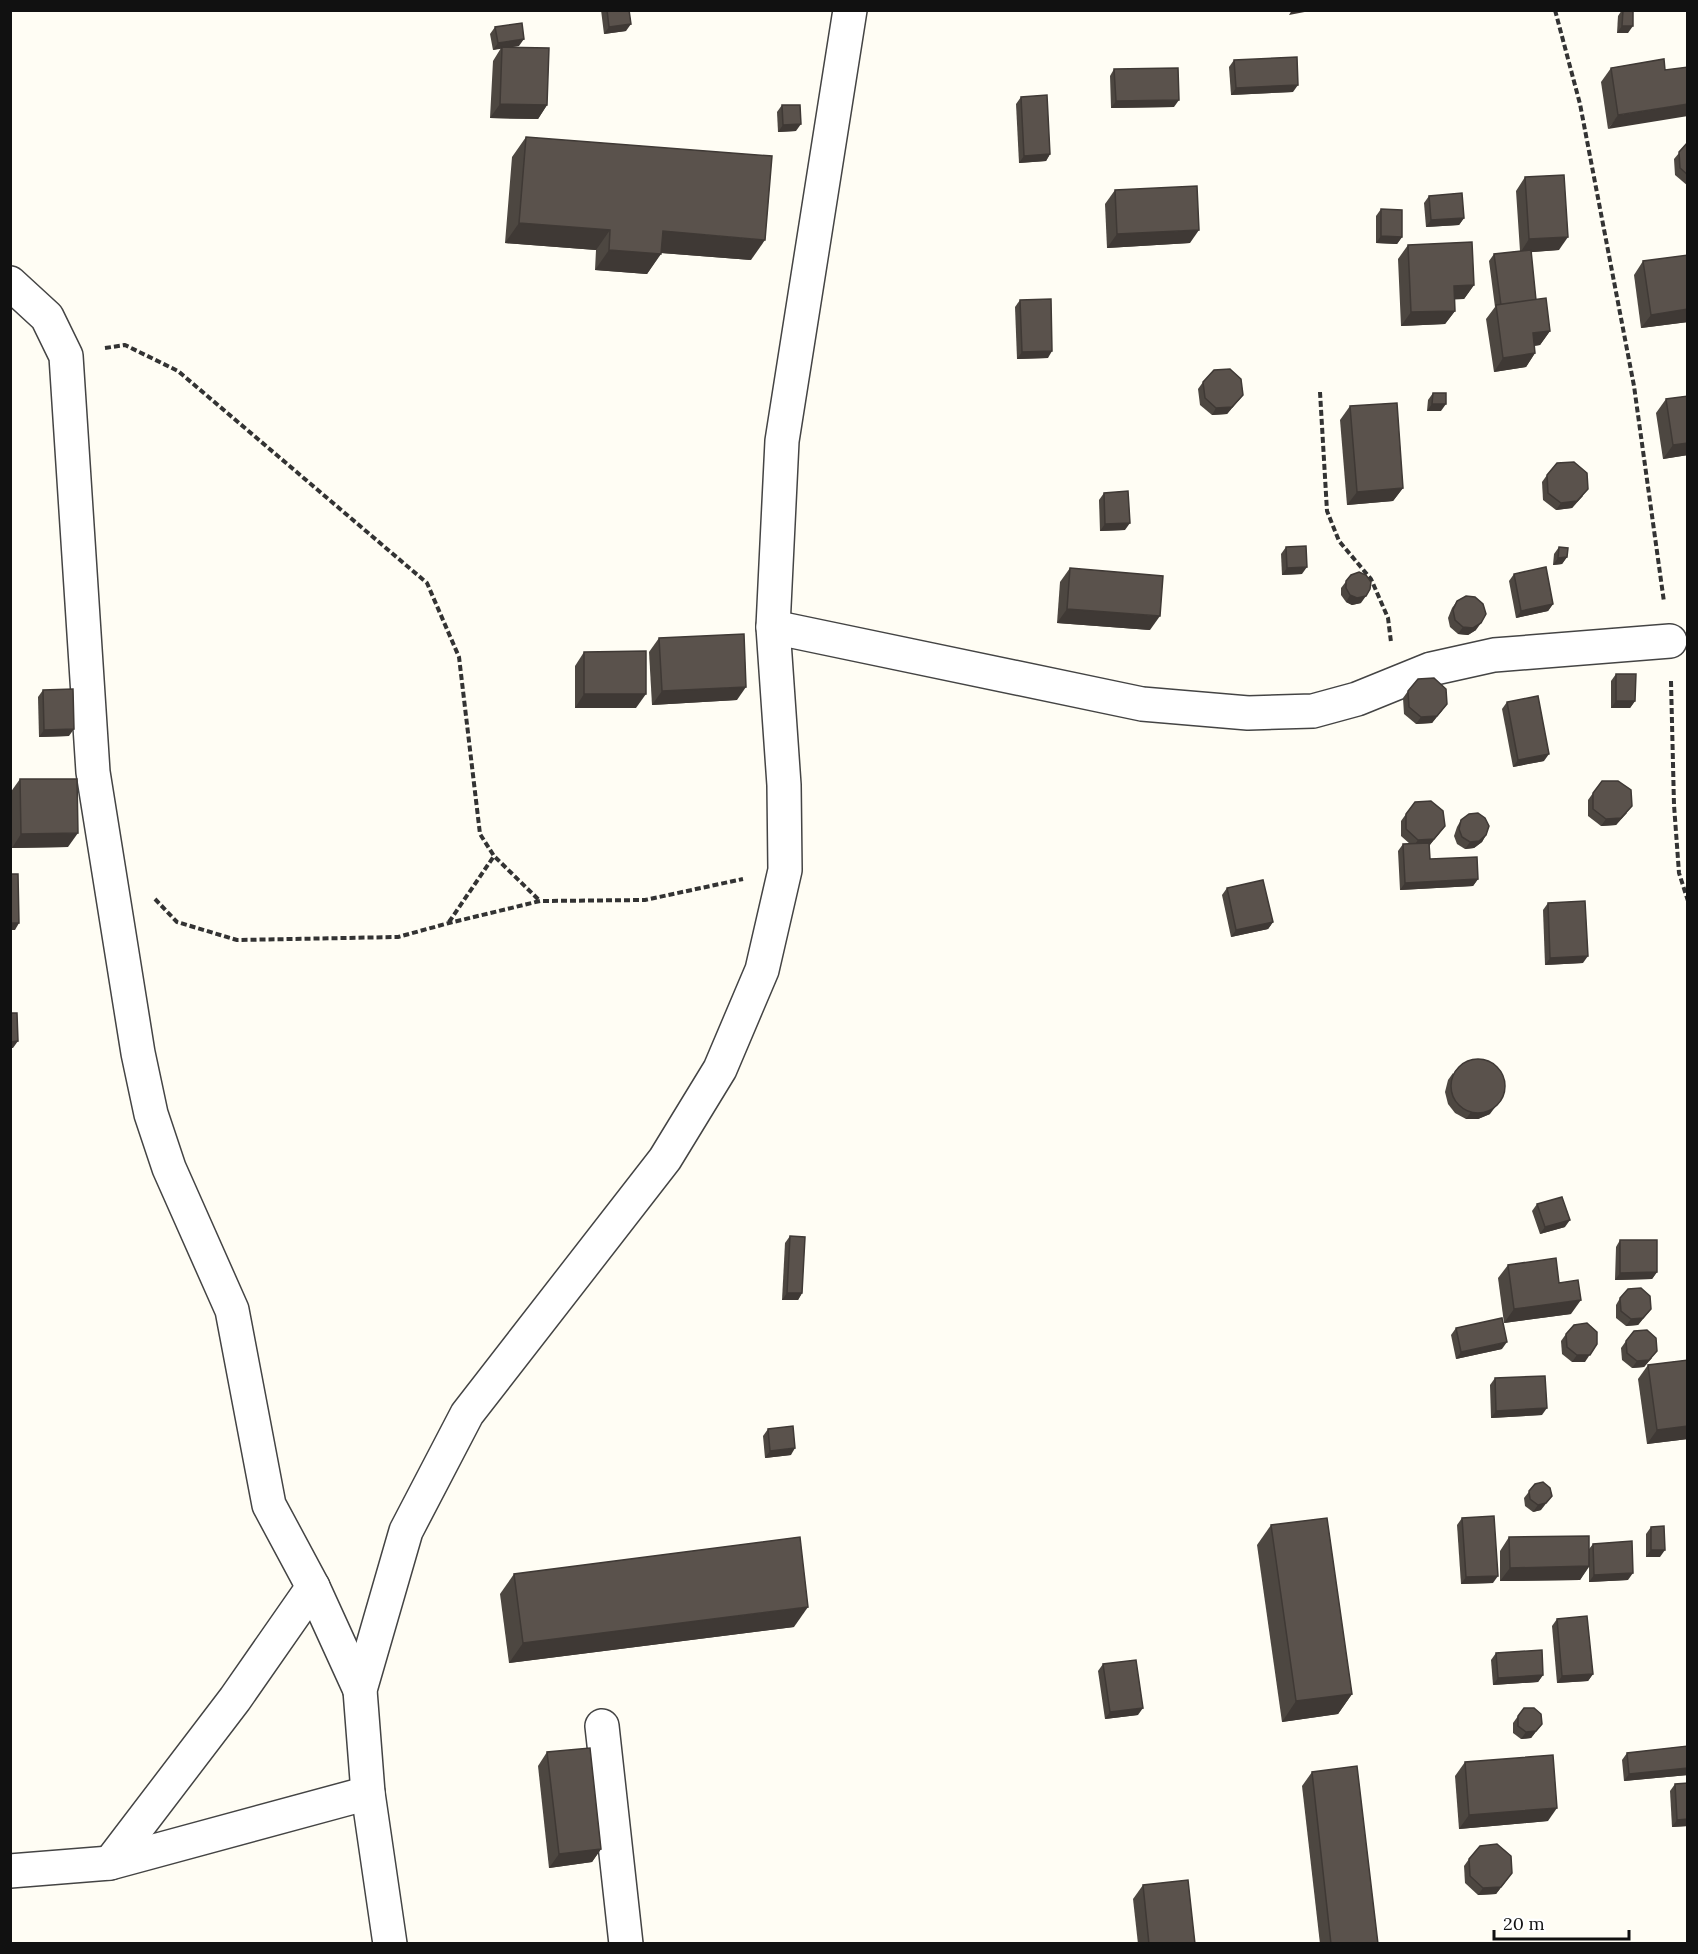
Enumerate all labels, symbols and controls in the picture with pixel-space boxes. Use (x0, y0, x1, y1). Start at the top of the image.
scale bar (1494, 1903, 1629, 1941)
text: 20 m (1503, 1912, 1545, 1935)

